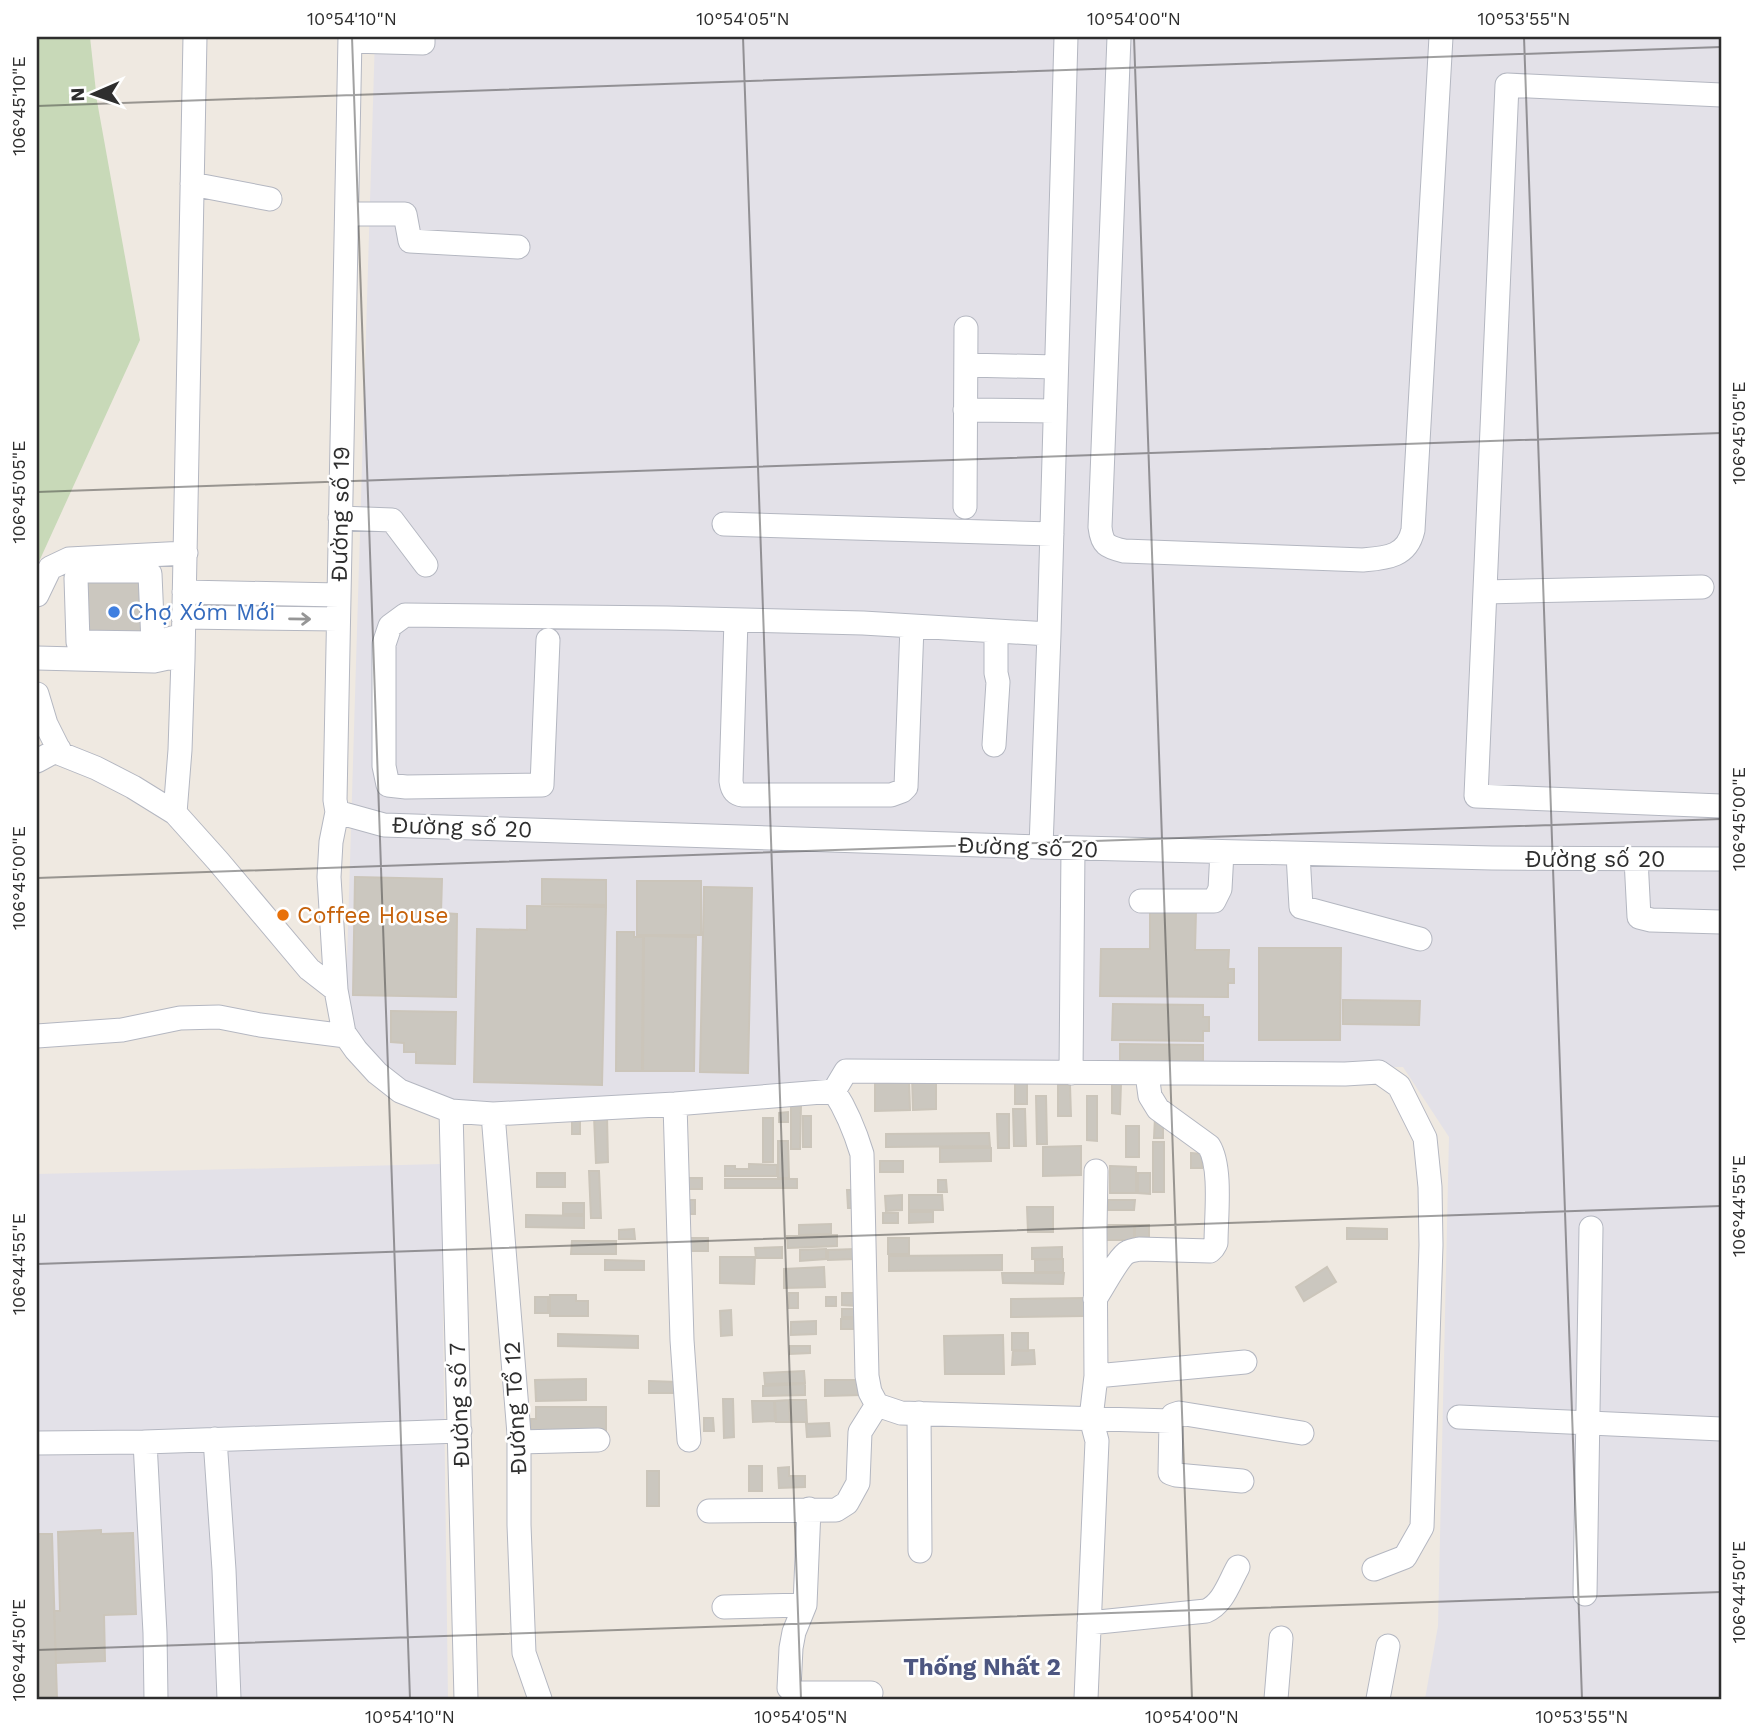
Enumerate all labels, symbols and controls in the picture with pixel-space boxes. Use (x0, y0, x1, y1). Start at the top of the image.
text: 10°54'10"N (307, 8, 397, 29)
text: 10°54'05"N (696, 8, 790, 29)
text: 10°54'00"N (1087, 8, 1181, 29)
text: 10°53'55"N (1477, 8, 1571, 29)
text: 106°45'10"E (8, 56, 29, 156)
north arrow (60, 60, 130, 130)
text: N (66, 87, 89, 102)
text: 106°45'05"E (1728, 381, 1749, 485)
text: 106°45'05"E (8, 440, 29, 544)
street label: Đường số 19 (326, 446, 355, 582)
place label: Chợ Xóm Mới (128, 599, 275, 626)
marker: Chợ Xóm Mới (106, 604, 122, 620)
one-way arrow (288, 612, 311, 626)
text: 106°45'00"E (1728, 767, 1749, 871)
street label: Đường số 20 (391, 812, 533, 843)
text: 106°45'00"E (8, 826, 29, 930)
street label: Đường số 20 (957, 832, 1099, 863)
street label: Đường số 20 (1525, 846, 1665, 873)
place label: Coffee House (297, 902, 449, 929)
marker: Coffee House (275, 907, 291, 923)
text: 106°44'55"E (1728, 1155, 1749, 1257)
text: 106°44'55"E (8, 1213, 29, 1315)
street label: Đường Tổ 12 (499, 1341, 532, 1475)
street label: Đường số 7 (444, 1342, 475, 1468)
text: 106°44'50"E (1728, 1541, 1749, 1643)
text: 106°44'50"E (8, 1599, 29, 1701)
district label: Thống Nhất 2 (903, 1653, 1061, 1681)
text: 10°54'10"N (365, 1706, 455, 1727)
text: 10°54'05"N (754, 1706, 848, 1727)
text: 10°54'00"N (1145, 1706, 1239, 1727)
text: 10°53'55"N (1535, 1706, 1629, 1727)

